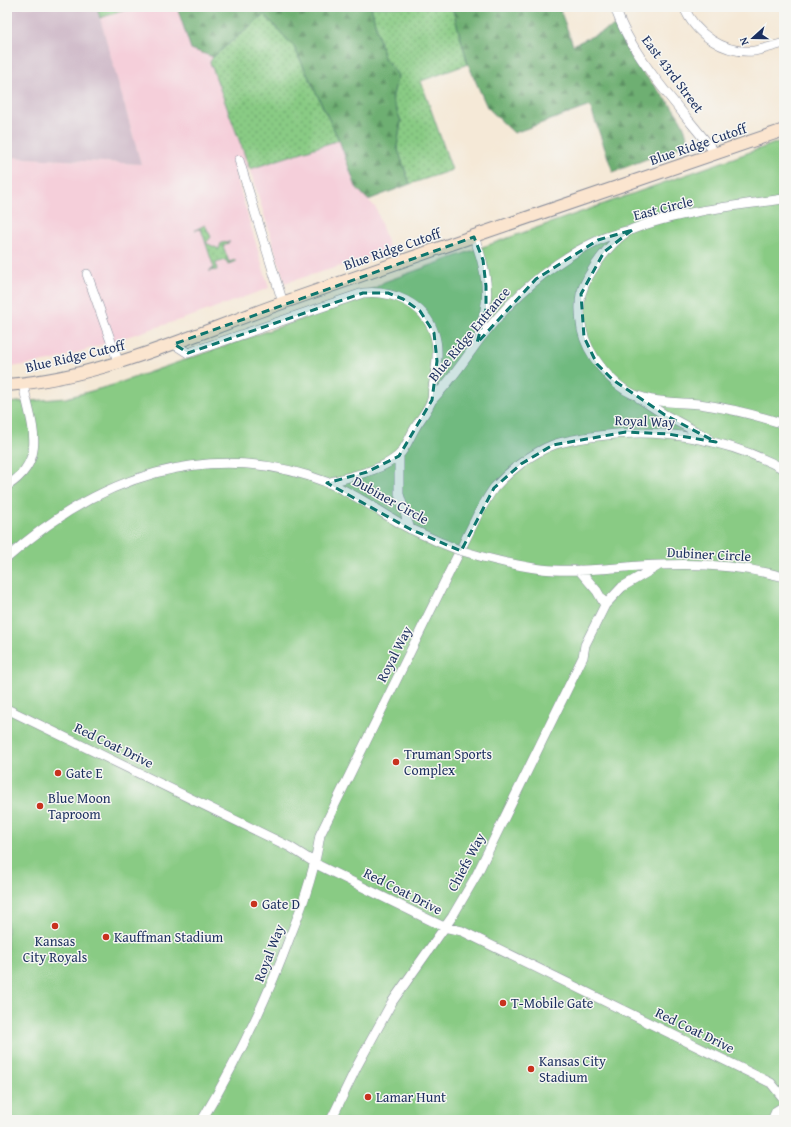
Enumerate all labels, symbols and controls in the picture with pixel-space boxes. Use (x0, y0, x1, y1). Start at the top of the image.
north arrow (733, 18, 773, 58)
street label: East 43rd Street (637, 31, 709, 117)
text: N (735, 35, 752, 48)
street label: Blue Ridge Cutoff (647, 117, 751, 170)
street label: East Circle (631, 191, 695, 225)
street label: Blue Ridge Cutoff (341, 222, 445, 275)
street label: Blue Ridge Entrance (423, 282, 515, 386)
street label: Blue Ridge Cutoff (23, 334, 129, 377)
street label: Royal Way (614, 410, 676, 432)
street label: Dubiner Circle (349, 471, 433, 529)
street label: Dubiner Circle (666, 542, 752, 566)
street label: Royal Way (371, 622, 417, 686)
street label: Red Coat Drive (71, 717, 157, 773)
place label: Truman Sports Complex (404, 744, 492, 780)
marker: Truman Sports Complex (391, 757, 401, 767)
place label: Gate E (66, 763, 103, 783)
marker: Gate E (53, 768, 63, 778)
place label: Blue Moon Taproom (48, 788, 111, 824)
marker: Blue Moon Taproom (35, 801, 45, 811)
street label: Chiefs Way (442, 829, 490, 895)
street label: Red Coat Drive (360, 863, 446, 920)
place label: Gate D (262, 894, 300, 914)
marker: Gate D (249, 899, 259, 909)
marker: Kansas City Royals (50, 921, 60, 931)
street label: Royal Way (249, 921, 289, 985)
place label: Kauffman Stadium (114, 927, 224, 947)
place label: Kansas City Royals (23, 931, 87, 967)
marker: Kauffman Stadium (101, 932, 111, 942)
place label: T-Mobile Gate (511, 993, 594, 1013)
marker: T-Mobile Gate (498, 998, 508, 1008)
street label: Red Coat Drive (652, 1002, 738, 1058)
place label: Kansas City Stadium (539, 1051, 606, 1087)
marker: Kansas City Stadium (526, 1064, 536, 1074)
place label: Lamar Hunt (376, 1087, 446, 1107)
marker: Lamar Hunt (363, 1092, 373, 1102)

